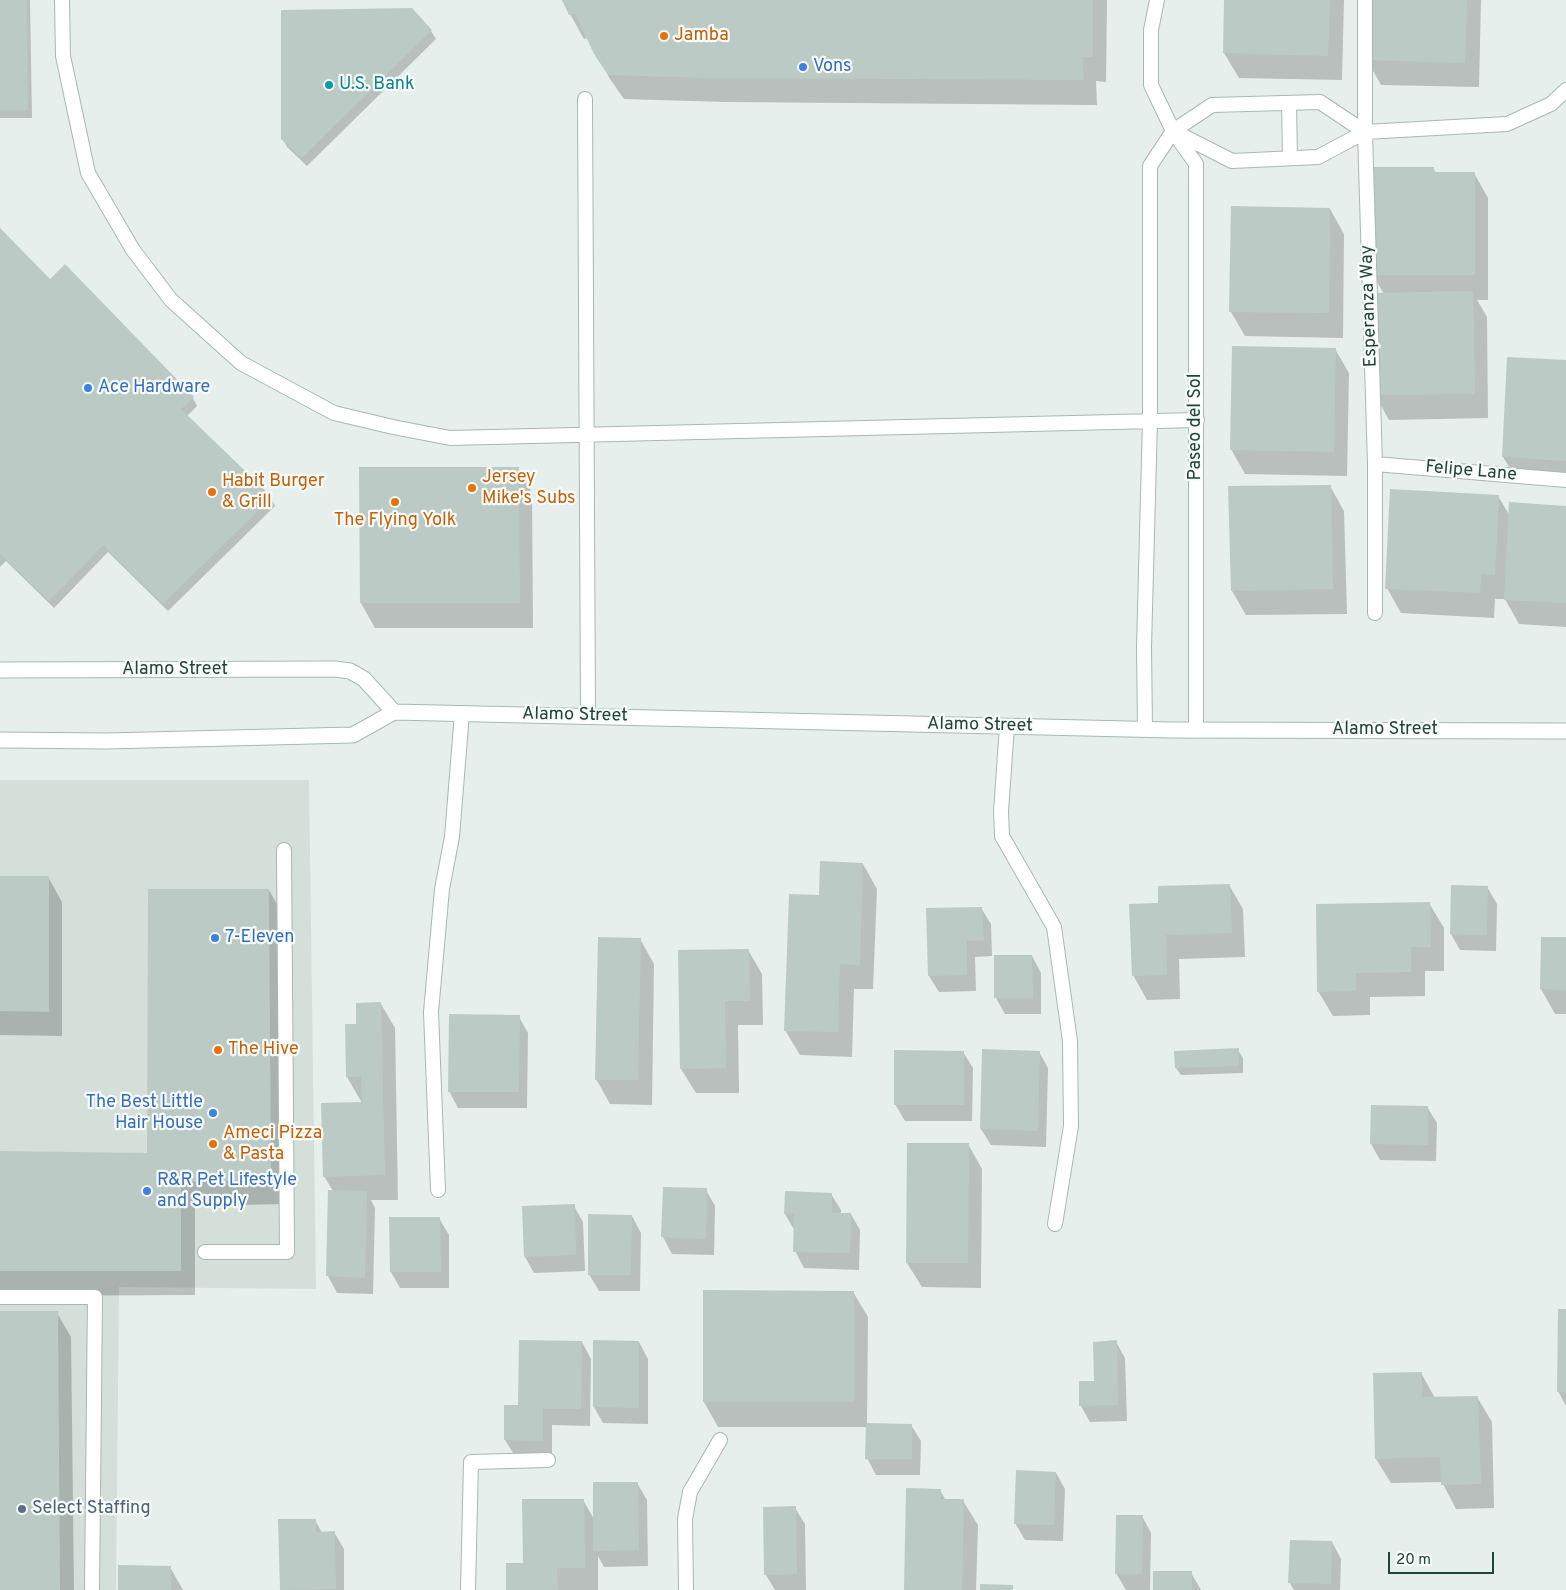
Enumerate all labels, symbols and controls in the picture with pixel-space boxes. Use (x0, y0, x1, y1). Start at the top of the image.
place label: Jamba (674, 25, 729, 47)
marker: Jamba (658, 30, 670, 42)
place label: Vons (813, 56, 852, 78)
marker: Vons (797, 61, 809, 73)
place label: U.S. Bank (339, 74, 415, 96)
marker: U.S. Bank (323, 79, 335, 91)
street label: Esperanza Way (1357, 245, 1383, 367)
street label: Paseo del Sol (1185, 374, 1207, 480)
place label: Ace Hardware (98, 377, 210, 399)
marker: Ace Hardware (82, 382, 94, 394)
street label: Felipe Lane (1424, 457, 1518, 487)
place label: Jersey Mike's Subs (482, 467, 576, 509)
place label: Habit Burger & Grill (222, 471, 325, 514)
marker: Jersey Mike's Subs (466, 482, 478, 494)
marker: Habit Burger & Grill (206, 486, 218, 498)
marker: The Flying Yolk (389, 496, 401, 508)
place label: The Flying Yolk (334, 510, 456, 532)
street label: Alamo Street (122, 659, 228, 681)
street label: Alamo Street (522, 704, 628, 728)
street label: Alamo Street (927, 714, 1033, 738)
street label: Alamo Street (1332, 719, 1438, 741)
place label: 7-Eleven (225, 927, 294, 949)
marker: 7-Eleven (209, 932, 221, 944)
place label: The Hive (228, 1039, 299, 1061)
marker: The Hive (212, 1044, 224, 1056)
place label: The Best Little Hair House (85, 1092, 203, 1134)
marker: The Best Little Hair House (207, 1107, 219, 1119)
place label: Ameci Pizza & Pasta (223, 1123, 322, 1166)
marker: Ameci Pizza & Pasta (207, 1138, 219, 1150)
place label: R&R Pet Lifestyle and Supply (157, 1170, 297, 1212)
marker: R&R Pet Lifestyle and Supply (141, 1185, 153, 1197)
place label: Select Staffing (32, 1498, 151, 1520)
marker: Select Staffing (16, 1503, 28, 1515)
scale bar (1391, 1542, 1497, 1574)
text: 20 m (1396, 1551, 1431, 1570)

